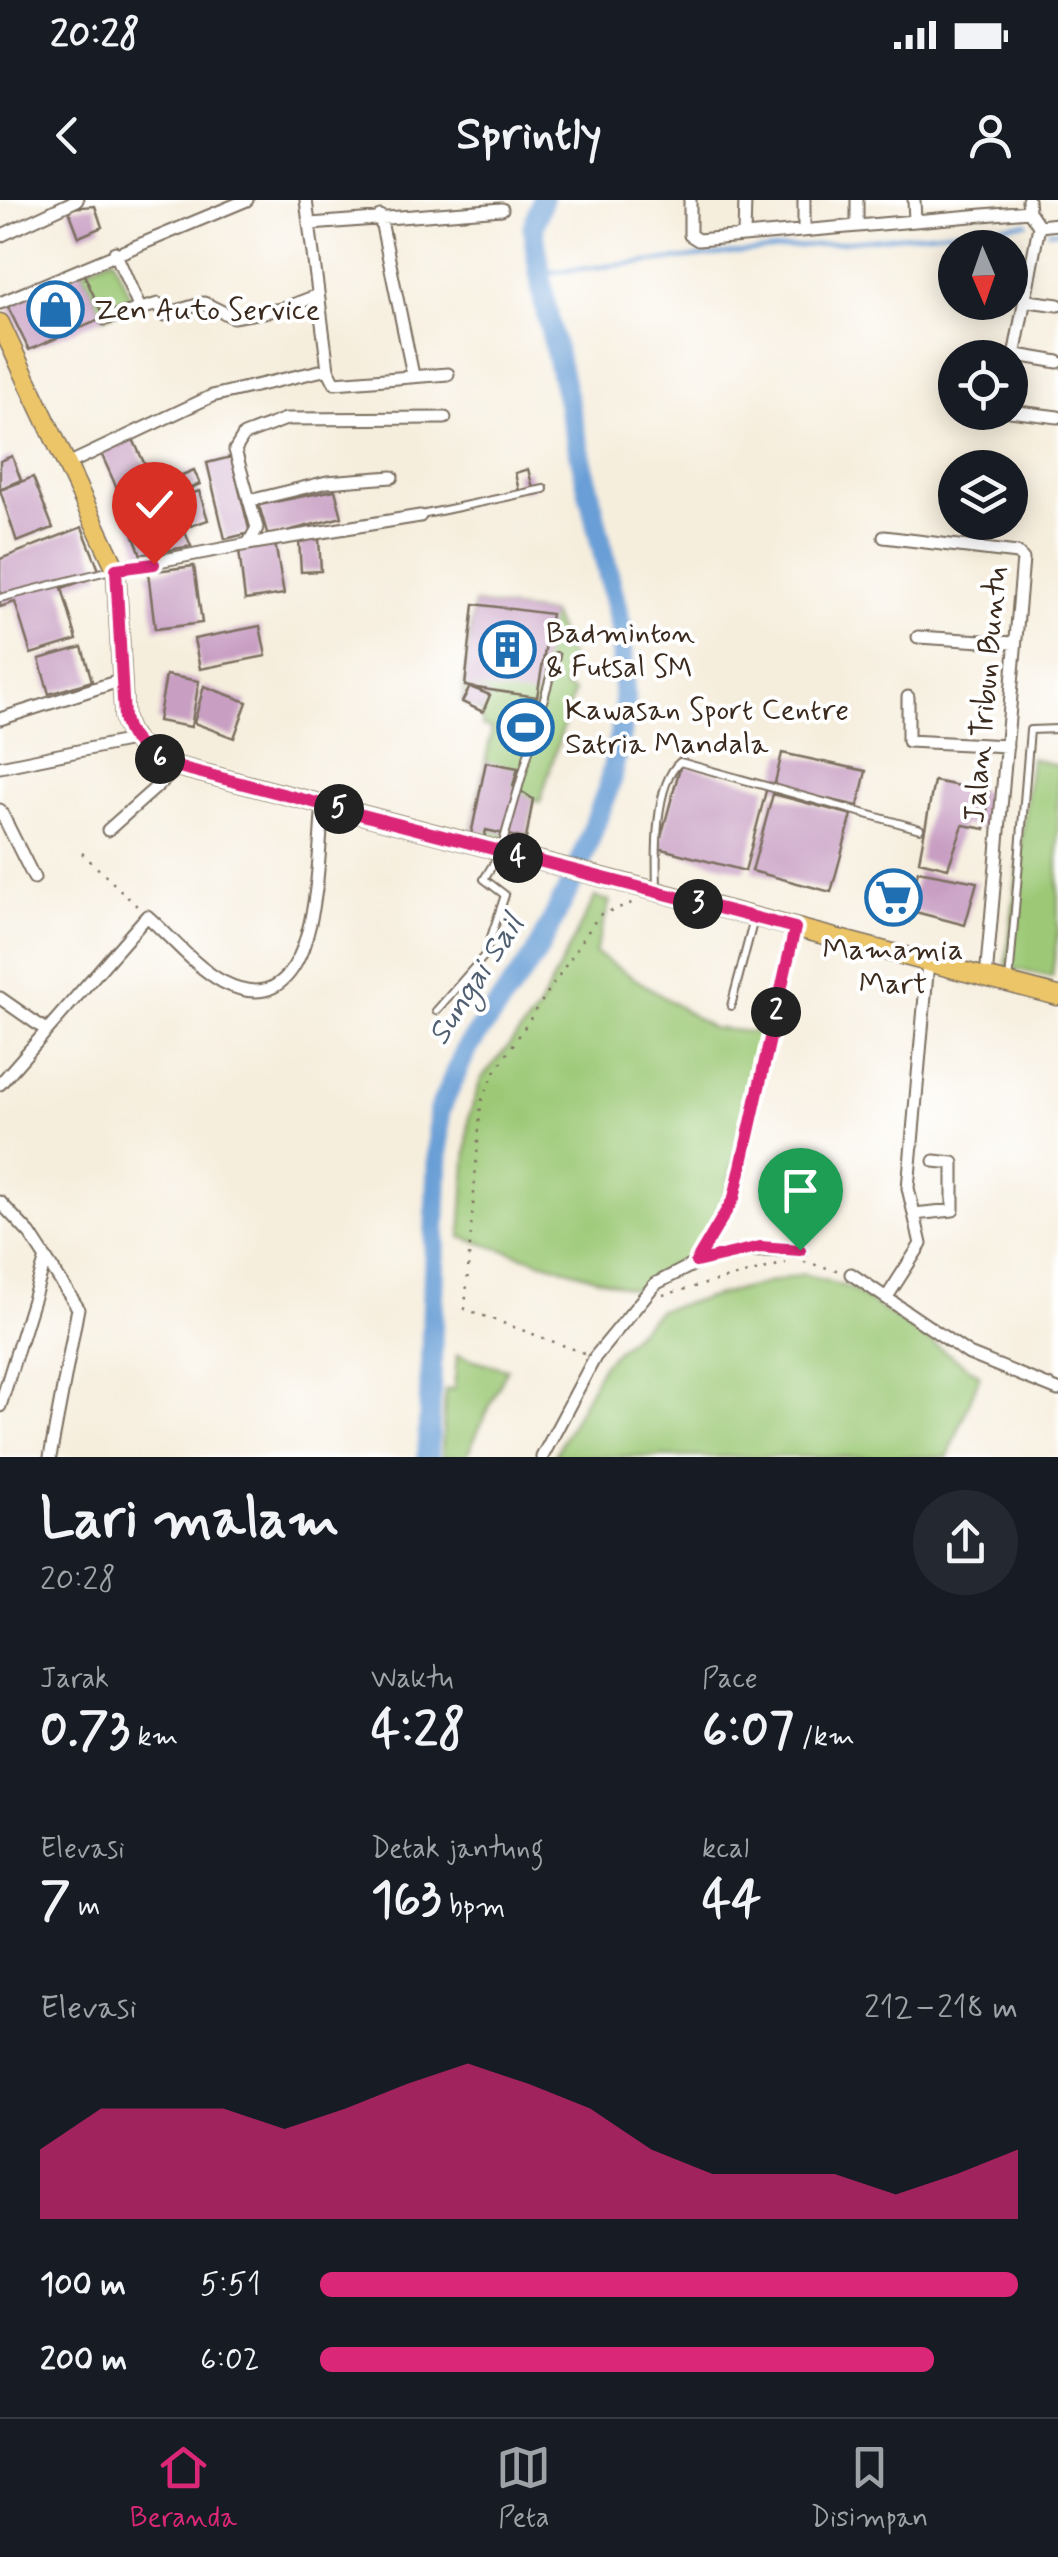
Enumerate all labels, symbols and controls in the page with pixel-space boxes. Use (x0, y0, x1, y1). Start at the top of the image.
text: 20:28 (50, 11, 140, 60)
text: Sprintly (456, 106, 602, 165)
icon: back (40, 108, 95, 163)
icon: person (963, 108, 1018, 163)
north arrow (938, 230, 1028, 320)
map controls (938, 230, 1028, 540)
shop icon: Zen Auto Service (25, 280, 85, 340)
place label: Zen Auto Service (94, 291, 320, 330)
button: locate (938, 340, 1028, 430)
button: layers (938, 450, 1028, 540)
pin (112, 462, 197, 565)
icon: check (127, 477, 182, 532)
street label: Jalan Tribun Buntu (955, 565, 1017, 825)
place label: Badminton & Futsal SM (546, 614, 695, 687)
building icon: Badminton & Futsal SM (477, 620, 537, 680)
place label: Kawasan Sport Centre Satria Mandala (565, 691, 849, 764)
sports icon: Kawasan Sport Centre Satria Mandala (496, 697, 556, 757)
pin: 6 (135, 734, 185, 784)
text: 6 (153, 740, 167, 777)
pin: 5 (314, 784, 364, 834)
text: 5 (331, 790, 347, 827)
pin: 4 (493, 833, 543, 883)
text: 4 (510, 839, 526, 876)
supermarket icon: Mamamia Mart (863, 868, 923, 928)
pin: 3 (673, 879, 723, 929)
text: 3 (692, 885, 704, 922)
water label: Sungai Sail (418, 904, 538, 1055)
place label: Mamamia Mart (822, 931, 964, 1004)
pin: 2 (751, 987, 801, 1037)
text: 2 (769, 993, 783, 1030)
pin (758, 1148, 843, 1251)
icon: arrive (773, 1163, 828, 1218)
text: Lari malam (40, 1485, 340, 1557)
button: share (913, 1490, 1018, 1595)
text: 20:28 (40, 1559, 116, 1601)
text: Jarak (40, 1661, 109, 1698)
text: Waktu (371, 1661, 454, 1698)
text: Pace (702, 1661, 758, 1698)
text: 0.73 (40, 1698, 130, 1764)
text: 4:28 (371, 1698, 465, 1764)
text: 6:07 (702, 1698, 794, 1764)
text: km (130, 1719, 178, 1756)
text: /km (794, 1719, 855, 1756)
text: Elevasi (40, 1831, 125, 1868)
text: Detak jantung (371, 1831, 544, 1868)
text: kcal (702, 1831, 749, 1868)
text: 7 (40, 1868, 70, 1934)
text: 163 (371, 1868, 441, 1934)
text: 44 (702, 1868, 761, 1934)
text: m (70, 1889, 100, 1926)
text: bpm (441, 1889, 505, 1926)
text: Elevasi (40, 1987, 137, 2029)
text: 212–218 m (864, 1987, 1018, 2029)
text: 100 m (40, 2264, 126, 2306)
text: 5:51 (200, 2264, 261, 2306)
text: 200 m (40, 2339, 127, 2381)
text: 6:02 (200, 2339, 260, 2381)
tab: Beranda (130, 2440, 237, 2537)
tab: Peta (496, 2440, 551, 2537)
tab: Disimpan (811, 2440, 928, 2537)

